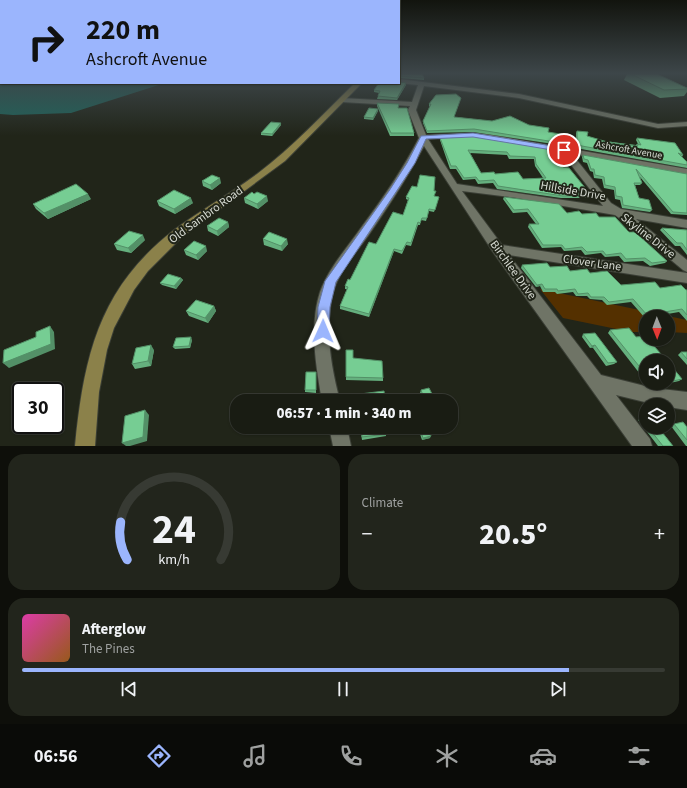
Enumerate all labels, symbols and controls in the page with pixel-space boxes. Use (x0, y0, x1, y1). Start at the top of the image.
text: 220 m (86, 10, 160, 50)
icon: right (20, 16, 72, 68)
text: Ashcroft Avenue (86, 47, 207, 72)
pin (547, 133, 581, 167)
street label: Ashcroft Avenue (595, 137, 663, 163)
icon: arrive (553, 139, 575, 161)
street label: Hillside Drive (539, 177, 607, 205)
street label: Old Sambro Road (165, 182, 247, 248)
street label: Skyline Drive (617, 209, 679, 263)
street label: Birchlee Drive (486, 237, 540, 303)
street label: Clover Lane (562, 250, 622, 276)
position arrow (302, 310, 344, 352)
north arrow (639, 310, 675, 346)
map controls (639, 310, 675, 434)
button: sound (639, 354, 675, 390)
speed limit sign: 30 (12, 382, 64, 434)
button: layers (639, 398, 675, 434)
text: 06:57 · 1 min · 340 m (277, 403, 411, 424)
text: Climate (362, 494, 403, 512)
text: 24 (152, 500, 196, 560)
text: 20.5° (479, 513, 548, 556)
text: − (362, 518, 372, 550)
text: + (654, 518, 665, 550)
text: km/h (158, 549, 190, 570)
text: Afterglow (82, 619, 146, 640)
text: The Pines (82, 640, 135, 658)
icon: previous (118, 678, 140, 700)
icon: pause (332, 678, 354, 700)
icon: next (547, 678, 569, 700)
icon: directions (145, 742, 173, 770)
icon: music (241, 742, 269, 770)
icon: phone (337, 742, 365, 770)
icon: climate (433, 742, 461, 770)
icon: car (529, 742, 557, 770)
icon: filters (625, 742, 653, 770)
text: 06:56 (34, 744, 77, 769)

